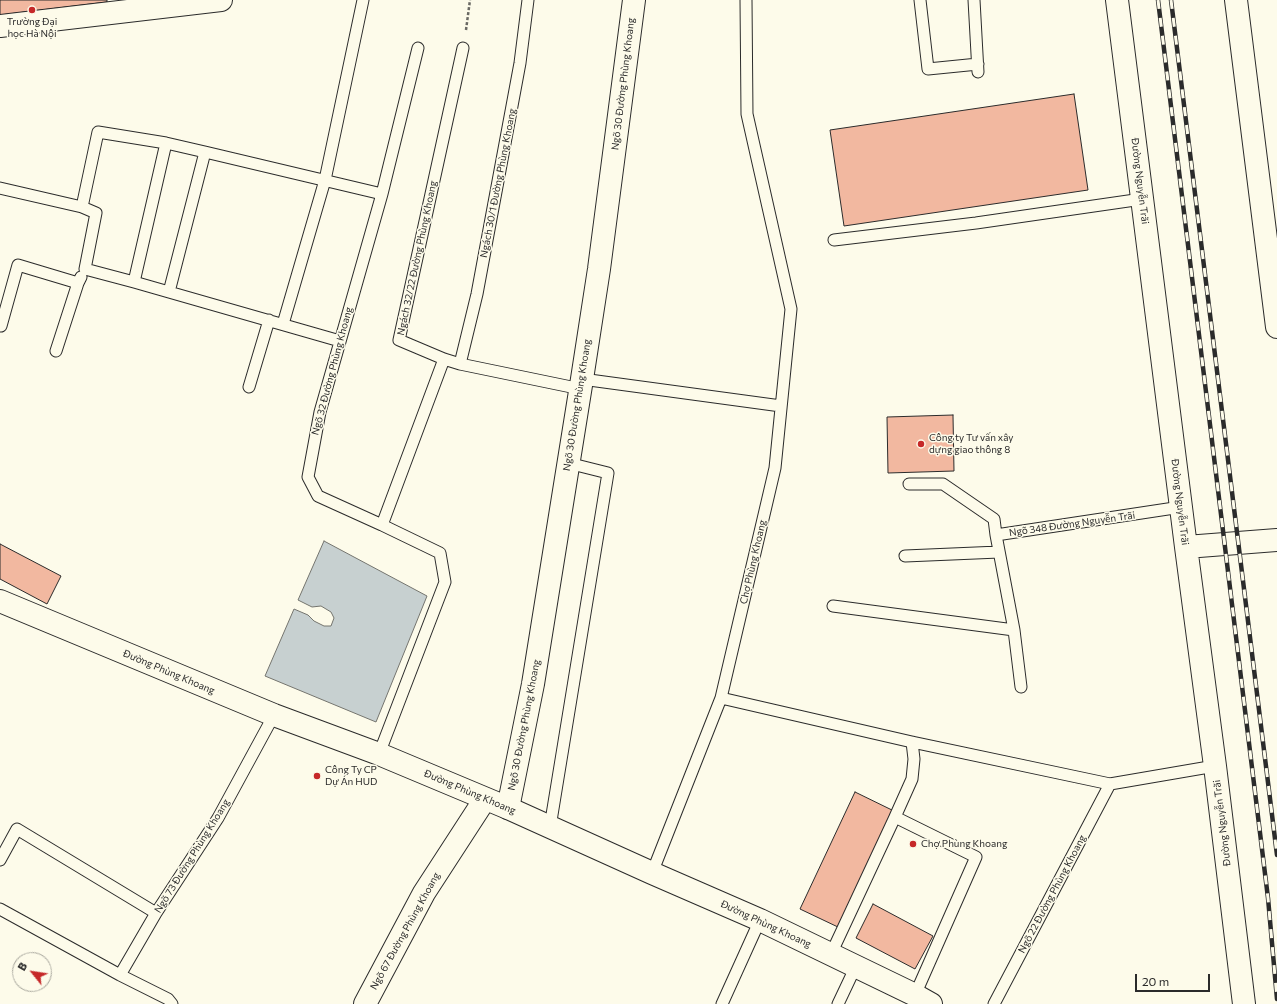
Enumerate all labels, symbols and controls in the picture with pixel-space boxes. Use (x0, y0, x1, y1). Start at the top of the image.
marker: Trường Đại học Hà Nội (27, 5, 37, 15)
place label: Trường Đại học Hà Nội (7, 16, 57, 40)
street label: Ngõ 30 Đường Phùng Khoang (609, 17, 637, 151)
street label: Ngách 30/1 Đường Phùng Khoang (478, 107, 518, 259)
street label: Đường Nguyễn Trãi (1129, 137, 1151, 225)
street label: Ngách 32/22 Đường Phùng Khoang (395, 180, 439, 336)
street label: Ngõ 32 Đường Phùng Khoang (309, 305, 355, 437)
street label: Ngõ 30 Đường Phùng Khoang (561, 338, 593, 472)
place label: Công ty Tư vấn xây dựng giao thông 8 (929, 432, 1013, 456)
marker: Công ty Tư vấn xây dựng giao thông 8 (916, 439, 926, 449)
street label: Đường Nguyễn Trãi (1169, 458, 1191, 546)
street label: Ngõ 348 Đường Nguyễn Trãi (1008, 509, 1136, 539)
street label: Chợ Phùng Khoang (737, 519, 769, 605)
street label: Đường Phùng Khoang (121, 647, 217, 697)
street label: Ngõ 30 Đường Phùng Khoang (505, 658, 543, 792)
place label: Công Ty CP Dự Án HUD (325, 764, 377, 788)
street label: Đường Phùng Khoang (422, 767, 518, 817)
marker: Công Ty CP Dự Án HUD (312, 771, 322, 781)
street label: Đường Nguyễn Trãi (1211, 779, 1233, 867)
street label: Ngõ 73 Đường Phùng Khoang (152, 797, 232, 915)
street label: Ngõ 22 Đường Phùng Khoang (1016, 833, 1088, 955)
place label: Chợ Phùng Khoang (921, 838, 1007, 850)
marker: Chợ Phùng Khoang (908, 839, 918, 849)
street label: Ngõ 67 Đường Phùng Khoang (368, 870, 442, 992)
street label: Đường Phùng Khoang (719, 898, 813, 950)
north arrow (12, 952, 52, 992)
text: B (15, 960, 29, 973)
scale bar (1137, 966, 1212, 992)
text: 20 m (1142, 974, 1169, 988)

